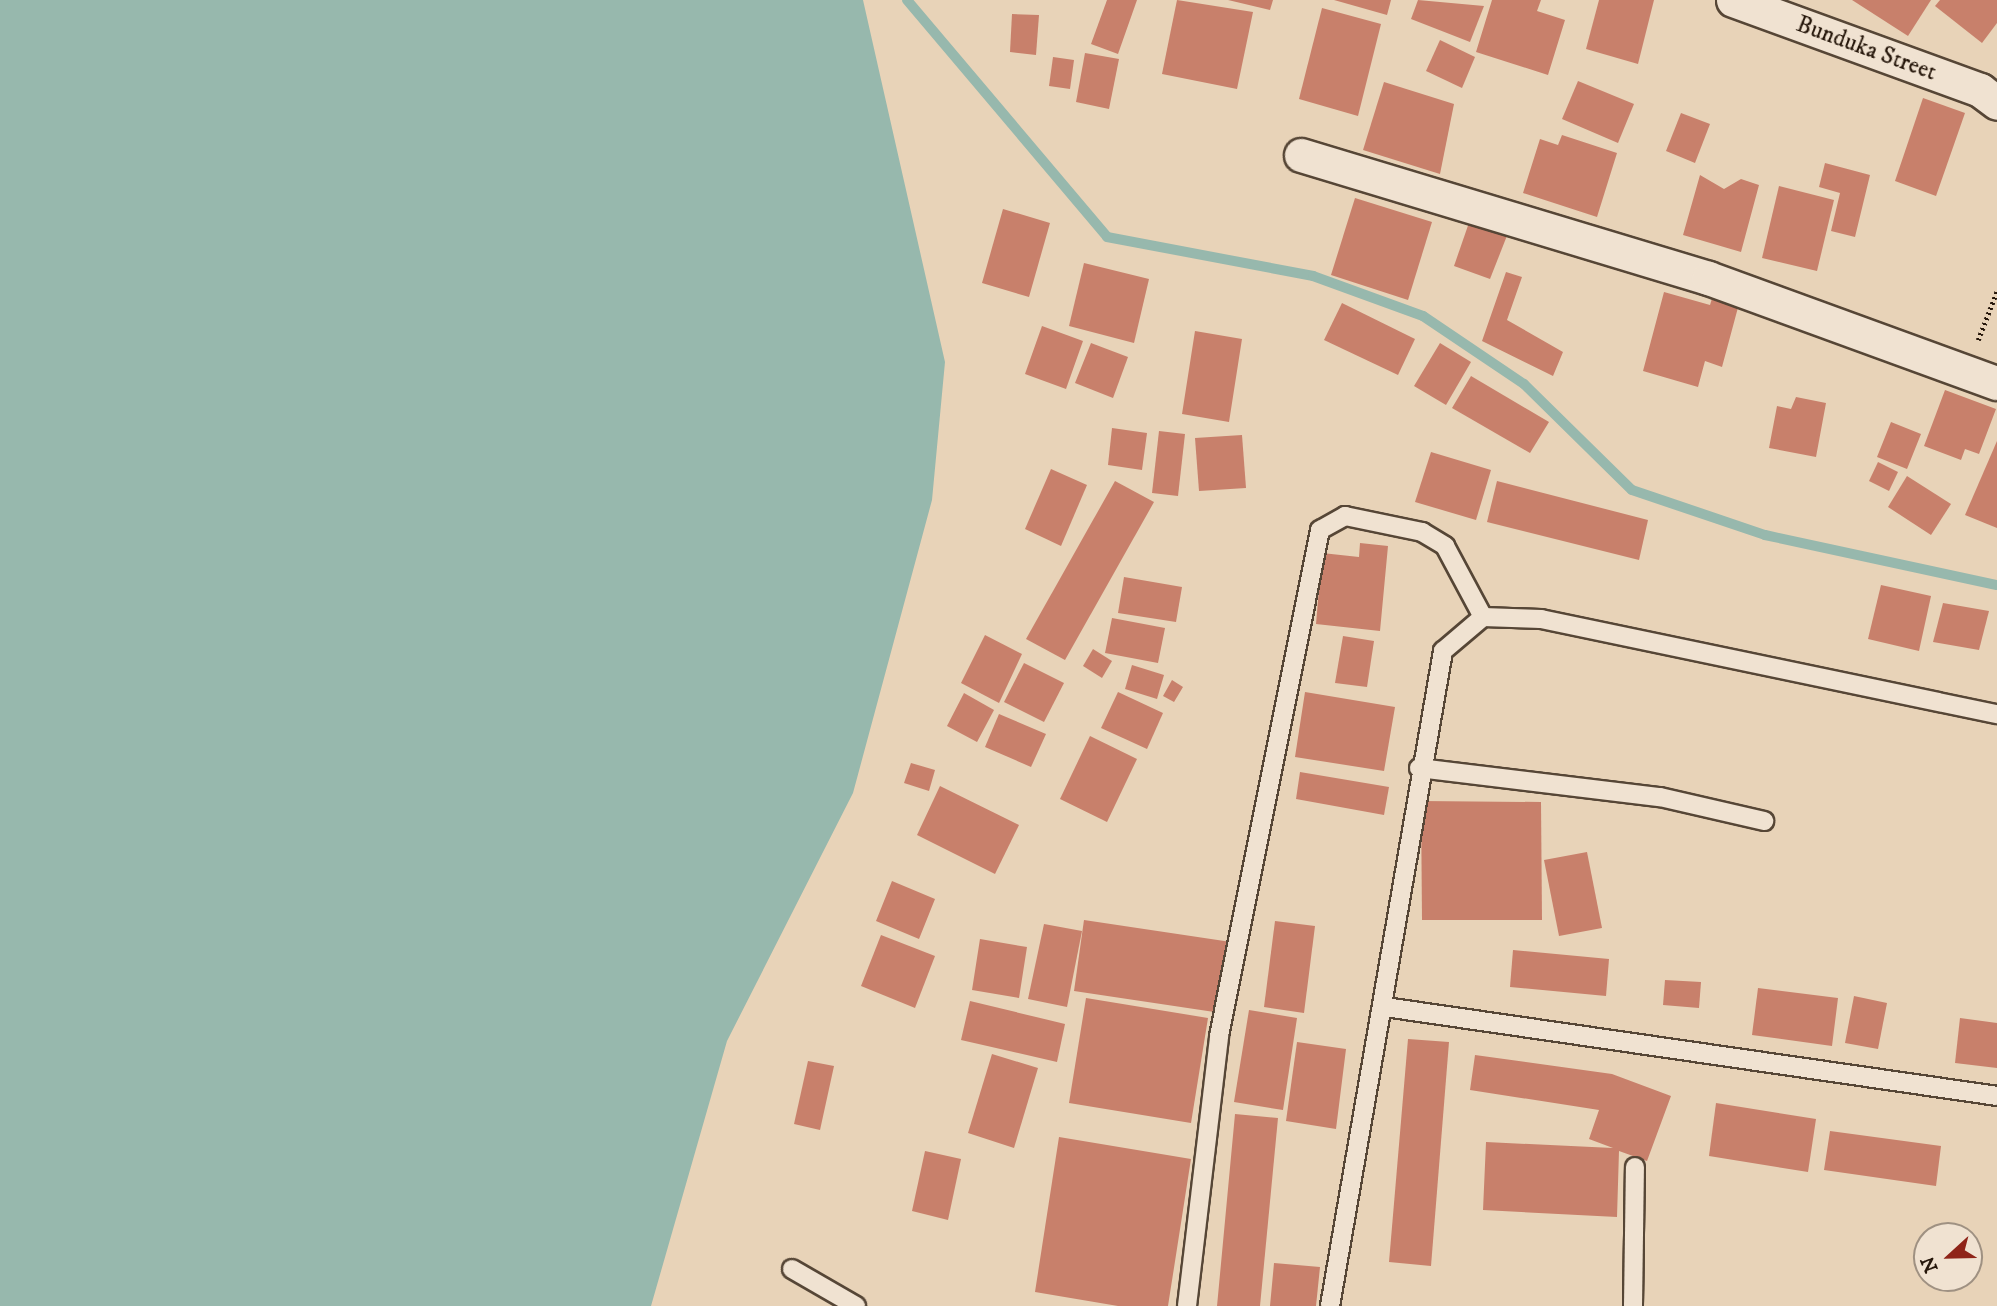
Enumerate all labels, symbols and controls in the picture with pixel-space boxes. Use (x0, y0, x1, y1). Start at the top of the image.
street label: Bunduka Street (1792, 10, 1940, 88)
north arrow (1913, 1222, 1983, 1292)
text: N (1916, 1253, 1944, 1276)

